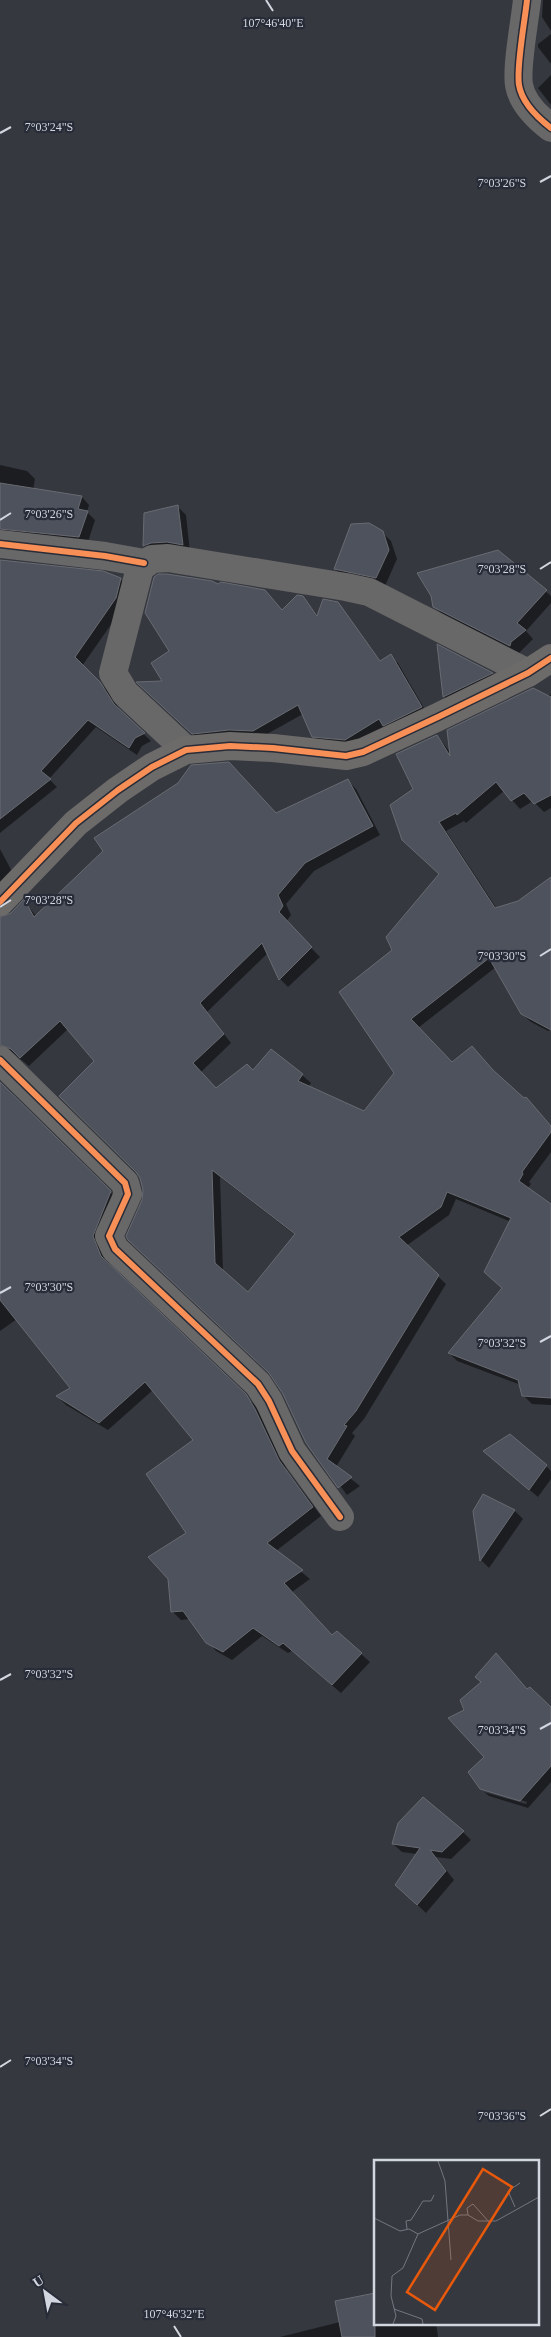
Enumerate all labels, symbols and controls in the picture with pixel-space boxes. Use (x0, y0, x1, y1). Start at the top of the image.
text: 107°46'40"E (242, 16, 304, 30)
text: 7°03'24"S (25, 120, 73, 134)
text: 7°03'26"S (478, 176, 526, 190)
text: 7°03'26"S (25, 507, 73, 521)
text: 7°03'28"S (478, 562, 526, 576)
text: 7°03'28"S (25, 893, 73, 907)
text: 7°03'30"S (478, 949, 526, 963)
text: 7°03'30"S (25, 1280, 73, 1294)
text: 7°03'32"S (478, 1336, 526, 1350)
text: 7°03'32"S (25, 1667, 73, 1681)
text: 7°03'34"S (478, 1723, 526, 1737)
text: 7°03'34"S (25, 2054, 73, 2068)
text: 7°03'36"S (478, 2109, 526, 2123)
inset map (374, 2160, 538, 2324)
north arrow (20, 2267, 70, 2317)
text: U (30, 2272, 47, 2290)
text: 107°46'32"E (143, 2307, 205, 2321)

